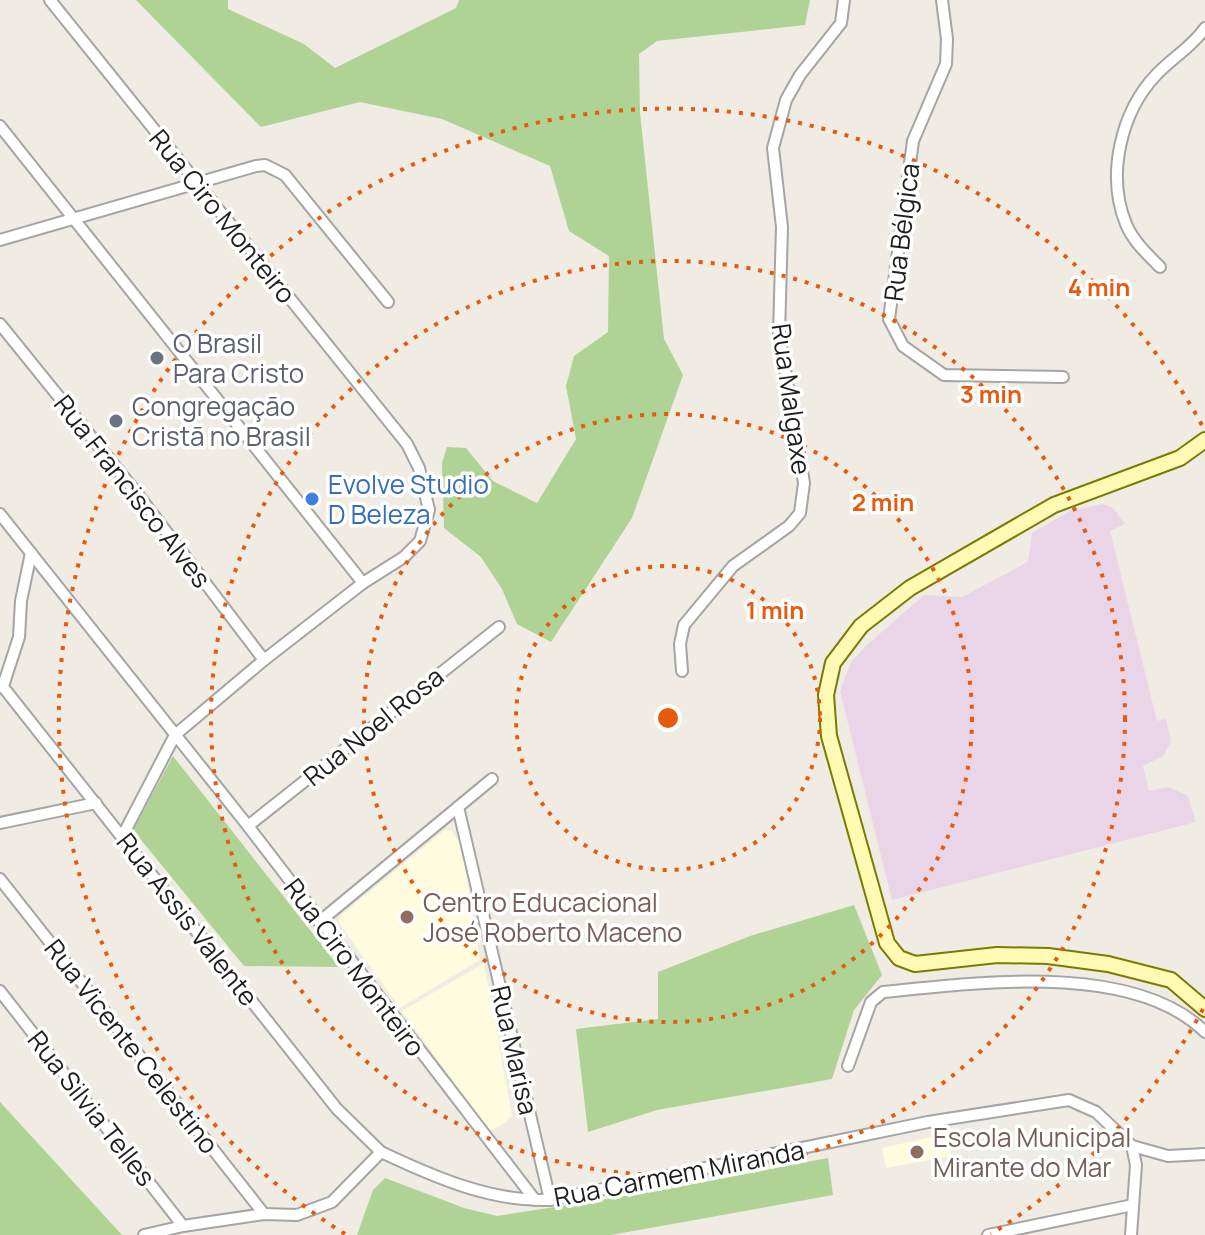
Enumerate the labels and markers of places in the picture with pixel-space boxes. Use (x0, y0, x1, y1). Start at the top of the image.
place label: O Brasil Para Cristo (173, 325, 304, 391)
marker: O Brasil Para Cristo (148, 349, 166, 367)
place label: Congregação Cristã no Brasil (132, 388, 311, 454)
marker: Congregação Cristã no Brasil (107, 412, 125, 430)
place label: Evolve Studio D Beleza (328, 466, 489, 532)
marker: Evolve Studio D Beleza (303, 490, 321, 508)
centre of rings (654, 704, 682, 732)
place label: Centro Educacional José Roberto Maceno (423, 884, 682, 950)
marker: Centro Educacional José Roberto Maceno (398, 908, 416, 926)
place label: Escola Municipal Mirante do Mar (933, 1119, 1131, 1185)
marker: Escola Municipal Mirante do Mar (908, 1143, 926, 1161)

